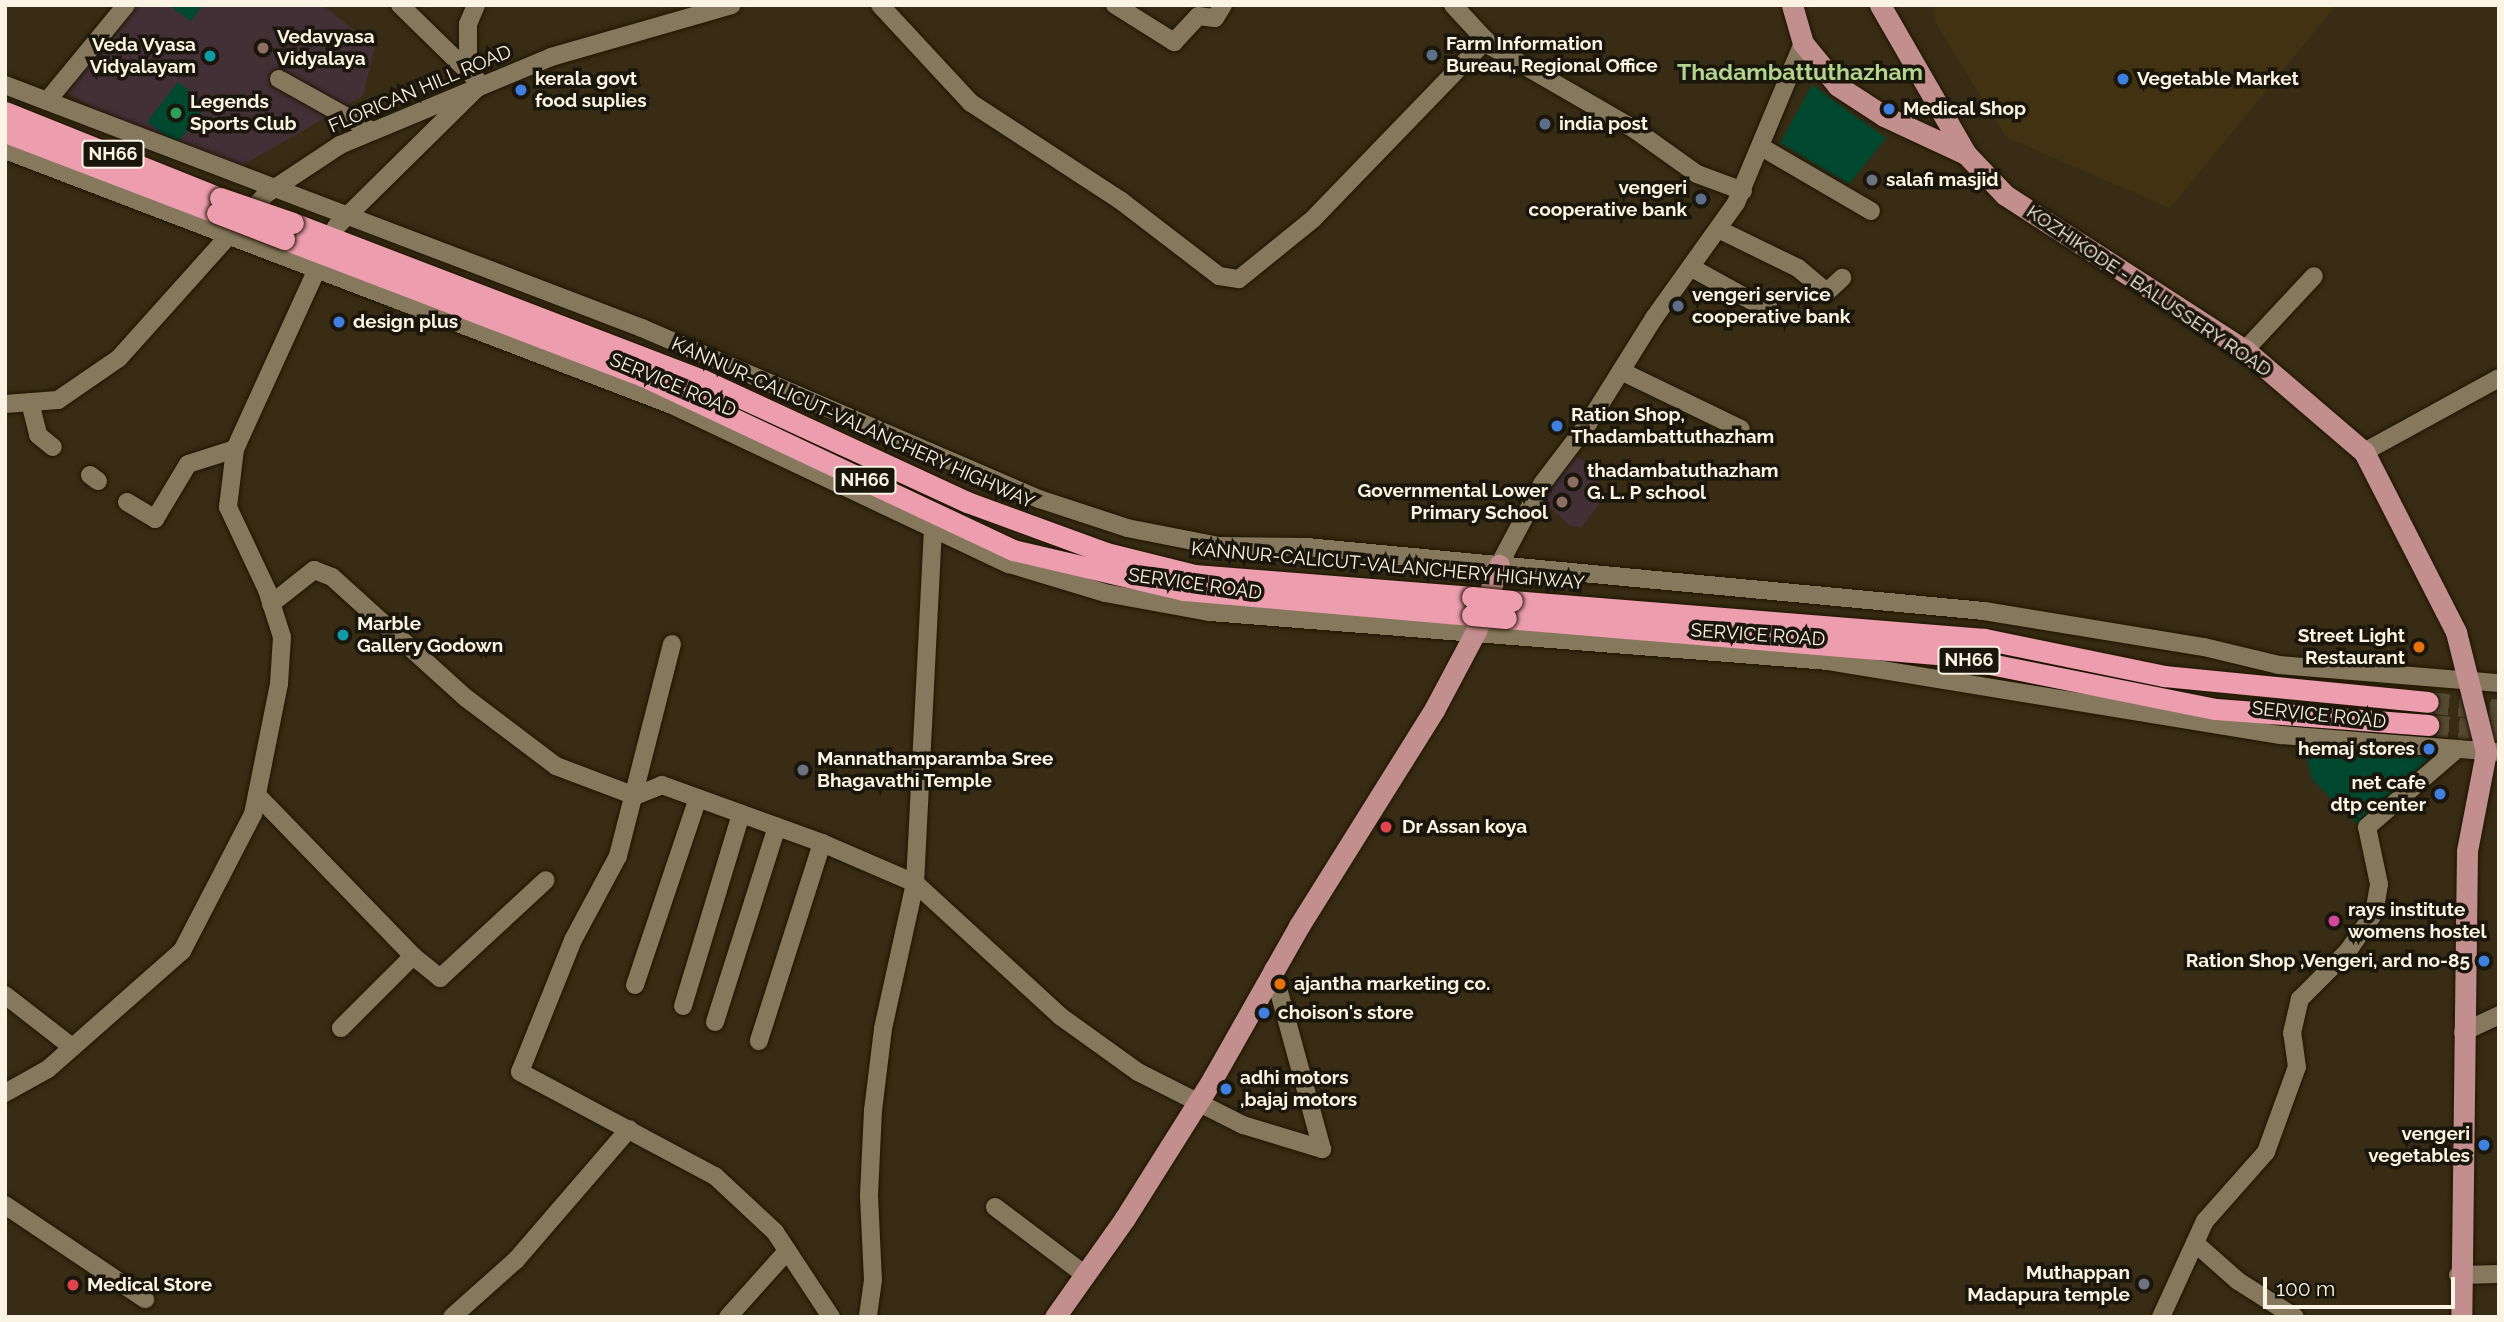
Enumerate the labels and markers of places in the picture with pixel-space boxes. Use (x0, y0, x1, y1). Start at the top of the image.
place label: Vedavyasa Vidyalaya (277, 26, 375, 70)
place label: Farm Information Bureau, Regional Office (1446, 33, 1658, 77)
place label: Veda Vyasa Vidyalayam (90, 34, 196, 78)
marker: Vedavyasa Vidyalaya (255, 40, 271, 56)
marker: Farm Information Bureau, Regional Office (1424, 47, 1440, 63)
marker: Veda Vyasa Vidyalayam (202, 48, 218, 64)
place label: kerala govt food suplies (535, 68, 647, 112)
place label: Vegetable Market (2137, 68, 2299, 90)
marker: Vegetable Market (2115, 71, 2131, 87)
marker: kerala govt food suplies (513, 82, 529, 98)
place label: Legends Sports Club (190, 91, 297, 135)
place label: Medical Shop (1903, 98, 2027, 120)
marker: Medical Shop (1881, 101, 1897, 117)
marker: Legends Sports Club (168, 105, 184, 121)
place label: india post (1559, 113, 1648, 135)
marker: india post (1537, 116, 1553, 132)
place label: salafi masjid (1886, 169, 1999, 191)
marker: salafi masjid (1864, 172, 1880, 188)
place label: vengeri cooperative bank (1529, 177, 1687, 221)
marker: vengeri cooperative bank (1693, 191, 1709, 207)
place label: vengeri service cooperative bank (1692, 284, 1850, 328)
marker: vengeri service cooperative bank (1670, 298, 1686, 314)
place label: design plus (353, 311, 458, 333)
marker: design plus (331, 314, 347, 330)
place label: Ration Shop, Thadambattuthazham (1571, 404, 1774, 448)
marker: Ration Shop, Thadambattuthazham (1549, 418, 1565, 434)
place label: thadambatuthazham G. L. P school (1587, 460, 1779, 504)
marker: thadambatuthazham G. L. P school (1565, 474, 1581, 490)
place label: Governmental Lower Primary School (1357, 480, 1548, 524)
marker: Governmental Lower Primary School (1554, 494, 1570, 510)
place label: Marble Gallery Godown (357, 613, 504, 657)
place label: Street Light Restaurant (2298, 625, 2405, 669)
marker: Marble Gallery Godown (335, 627, 351, 643)
marker: Street Light Restaurant (2411, 639, 2427, 655)
place label: hemaj stores (2298, 738, 2415, 760)
marker: hemaj stores (2421, 741, 2437, 757)
place label: Mannathamparamba Sree Bhagavathi Temple (817, 748, 1053, 792)
marker: Mannathamparamba Sree Bhagavathi Temple (795, 762, 811, 778)
place label: net cafe dtp center (2331, 772, 2426, 816)
marker: net cafe dtp center (2432, 786, 2448, 802)
place label: Dr Assan koya (1402, 816, 1528, 838)
marker: Dr Assan koya (1376, 817, 1396, 837)
place label: rays institute womens hostel (2348, 899, 2486, 943)
marker: rays institute womens hostel (2326, 913, 2342, 929)
place label: Ration Shop ,Vengeri, ard no-85 (2186, 950, 2470, 972)
marker: Ration Shop ,Vengeri, ard no-85 (2476, 953, 2492, 969)
place label: ajantha marketing co. (1294, 973, 1490, 995)
marker: ajantha marketing co. (1272, 976, 1288, 992)
place label: choison's store (1278, 1002, 1414, 1024)
marker: choison's store (1256, 1005, 1272, 1021)
place label: adhi motors ,bajaj motors (1240, 1067, 1357, 1111)
marker: adhi motors ,bajaj motors (1218, 1081, 1234, 1097)
place label: vengeri vegetables (2368, 1123, 2470, 1167)
marker: vengeri vegetables (2476, 1137, 2492, 1153)
place label: Muthappan Madapura temple (1967, 1262, 2130, 1306)
place label: Medical Store (87, 1274, 213, 1296)
marker: Muthappan Madapura temple (2136, 1276, 2152, 1292)
marker: Medical Store (65, 1277, 81, 1293)

